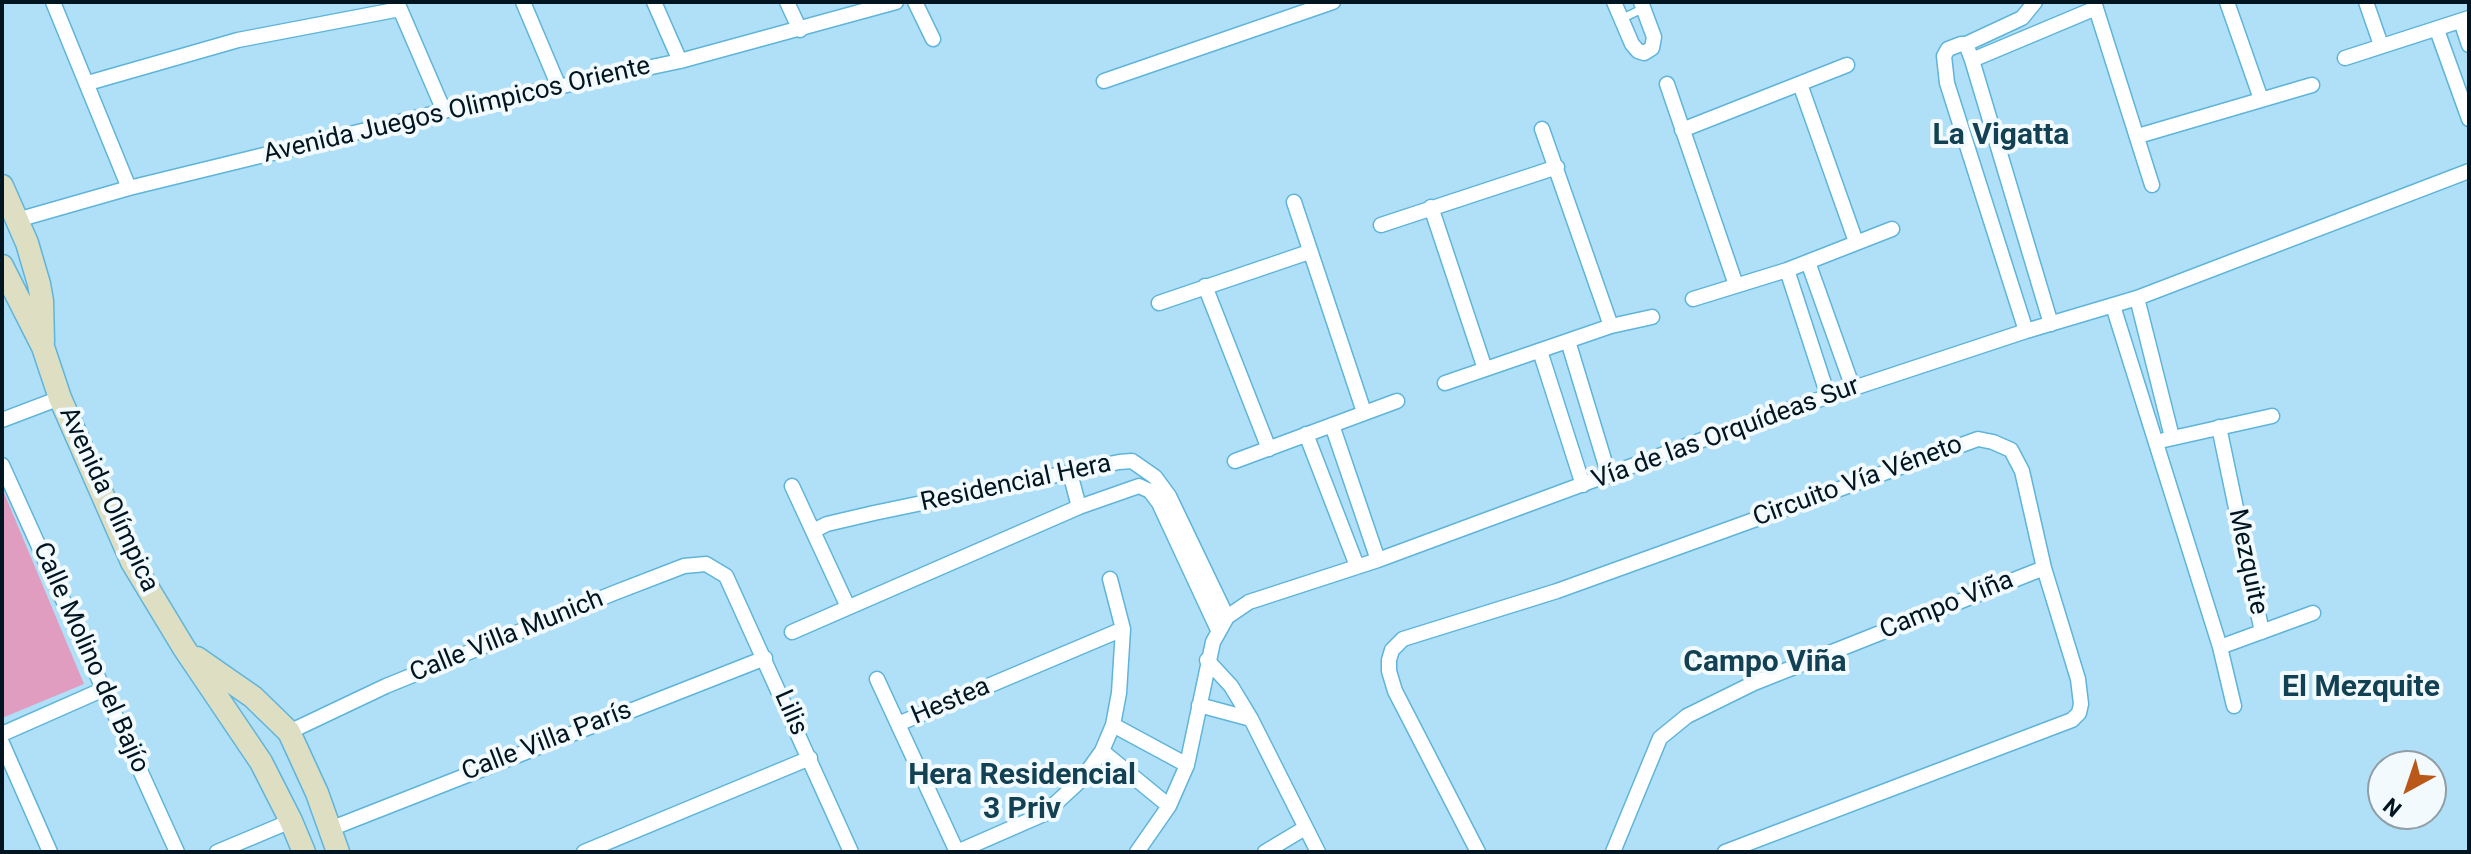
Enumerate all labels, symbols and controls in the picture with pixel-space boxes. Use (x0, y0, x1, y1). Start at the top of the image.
street label: Avenida Juegos Olimpicos Oriente (260, 51, 654, 171)
district label: La Vigatta (1933, 118, 2069, 154)
street label: Vía de las Orquídeas Sur (1588, 371, 1864, 497)
street label: Avenida Olímpica (51, 403, 165, 597)
street label: Circuito Vía Véneto (1749, 430, 1967, 534)
street label: Residencial Hera (918, 449, 1114, 519)
street label: Mezquite (2221, 506, 2273, 618)
street label: Calle Molino del Bajío (25, 538, 155, 778)
street label: Campo Viña (1876, 565, 2018, 647)
street label: Calle Villa Munich (406, 584, 608, 690)
district label: Campo Viña (1683, 645, 1847, 681)
district label: El Mezquite (2282, 670, 2440, 706)
street label: Hestea (907, 672, 995, 732)
street label: Lilis (766, 685, 814, 741)
street label: Calle Villa París (458, 695, 636, 789)
north arrow (2367, 750, 2447, 830)
district label: Hera Residencial 3 Priv (908, 758, 1136, 828)
text: N (2379, 793, 2407, 822)

